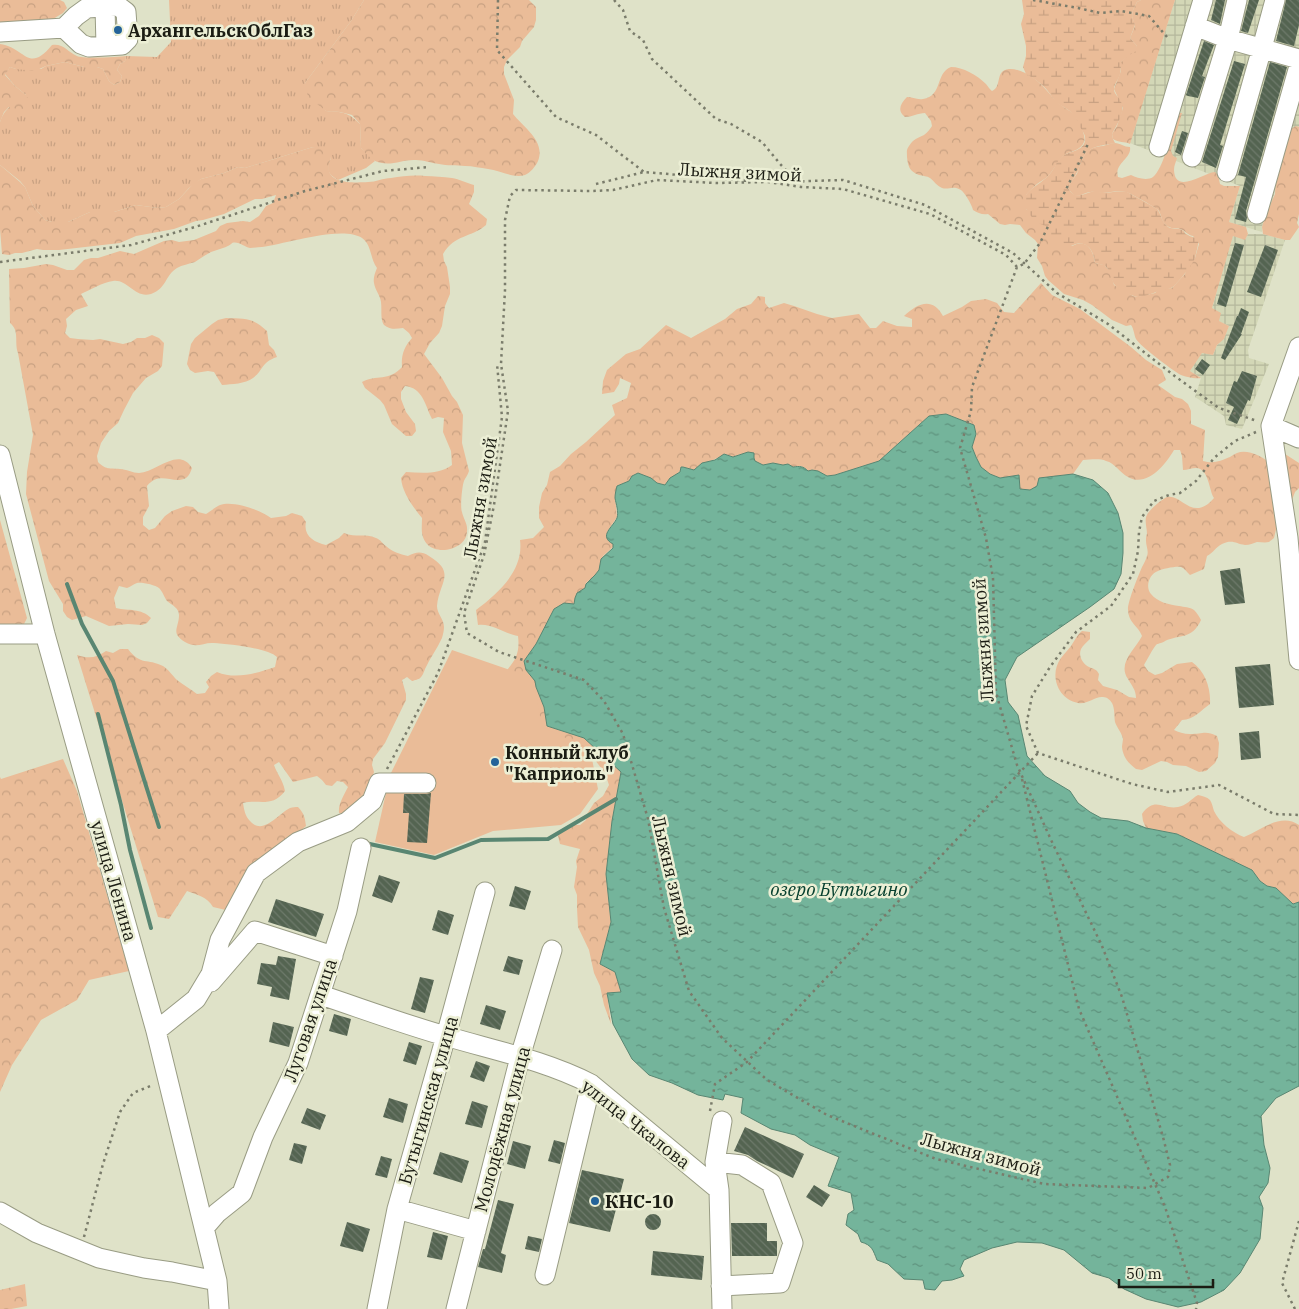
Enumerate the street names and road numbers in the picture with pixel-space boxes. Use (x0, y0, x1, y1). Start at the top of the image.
street label: Лыжня зимой (677, 157, 803, 187)
street label: Лыжня зимой (458, 435, 502, 561)
street label: Лыжня зимой (967, 577, 999, 703)
street label: Лыжня зимой (647, 813, 697, 939)
street label: улица Ленина (86, 818, 142, 944)
street label: Луговая улица (278, 955, 342, 1085)
street label: Бутыгинская улица (393, 1013, 463, 1187)
street label: Молодёжная улица (469, 1043, 535, 1214)
street label: улица Чкалова (577, 1074, 695, 1174)
street label: Лыжня зимой (918, 1127, 1044, 1181)

